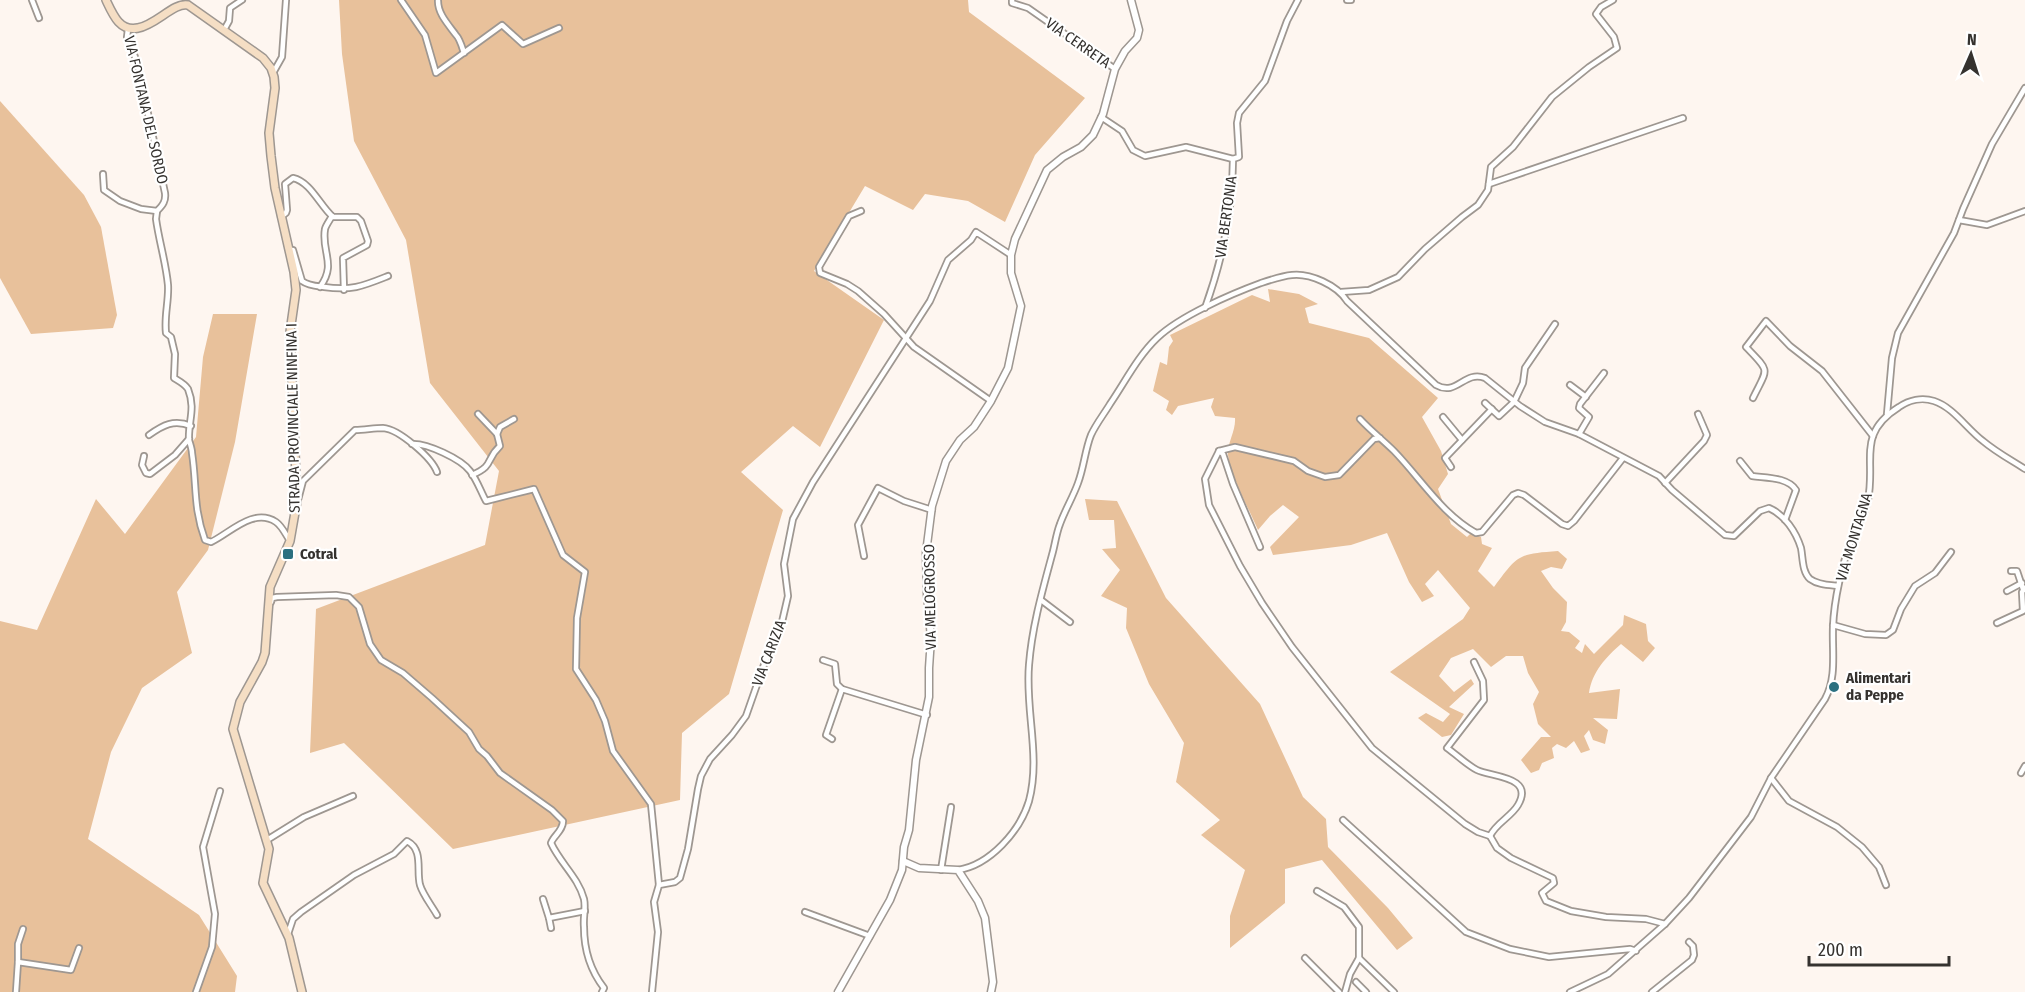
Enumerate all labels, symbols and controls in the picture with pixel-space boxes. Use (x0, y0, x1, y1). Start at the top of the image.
street label: VIA CERRETA (1042, 14, 1114, 72)
north arrow (1941, 24, 2001, 84)
text: N (1966, 30, 1977, 49)
street label: VIA FONTANA DEL SORDO (120, 34, 172, 186)
street label: VIA BERTONIA (1211, 175, 1241, 259)
street label: STRADA PROVINCIALE NINFINA I (282, 323, 304, 513)
street label: VIA MONTAGNA (1832, 490, 1876, 583)
street label: VIA MELOGROSSO (920, 544, 940, 650)
place label: Cotral (300, 545, 338, 563)
marker: Cotral (281, 547, 295, 561)
street label: VIA CARIZIA (748, 617, 790, 689)
place label: Alimentari da Peppe (1845, 669, 1911, 704)
marker: Alimentari da Peppe (1827, 680, 1841, 694)
scale bar (1809, 929, 1948, 967)
text: 200 m (1818, 939, 1863, 961)

